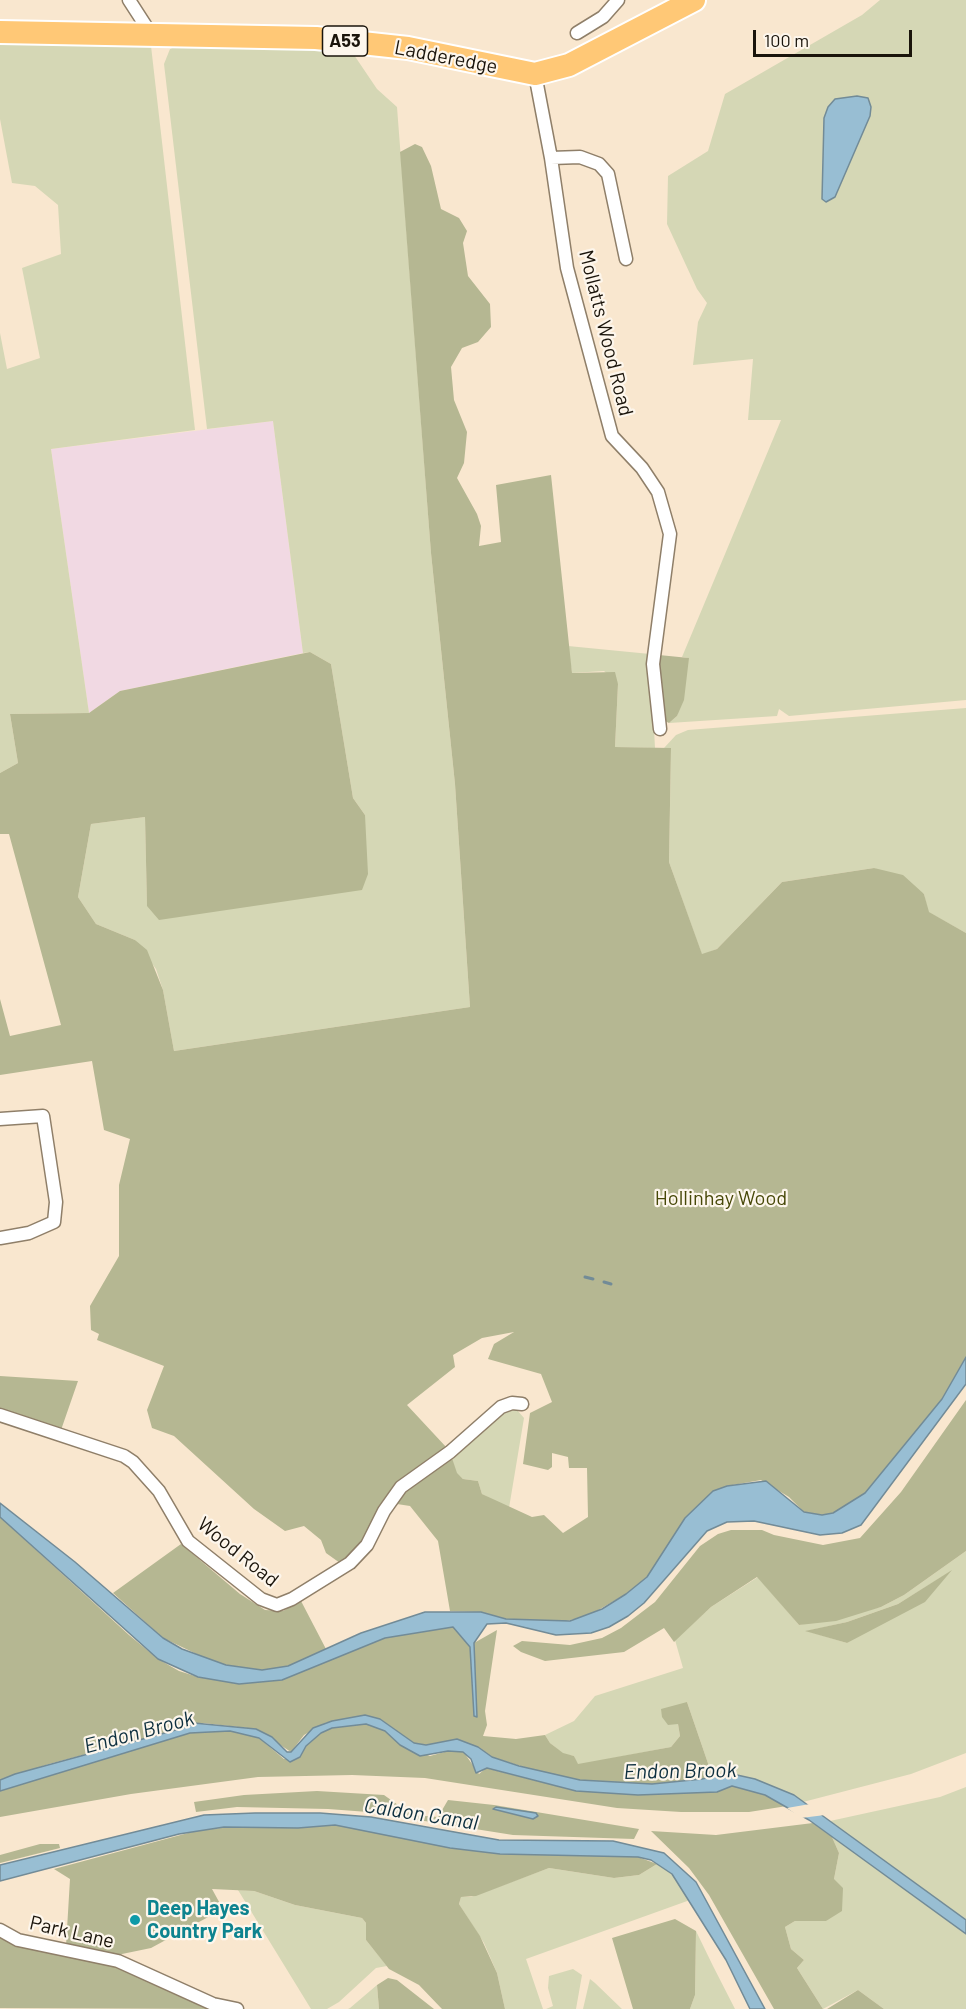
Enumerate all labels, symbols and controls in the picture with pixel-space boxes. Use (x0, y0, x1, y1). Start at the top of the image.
scale bar (756, 18, 915, 56)
road number: A53 (322, 26, 368, 56)
text: 100 m (764, 29, 809, 51)
street label: Ladderedge (393, 35, 499, 79)
street label: Mollatts Wood Road (574, 248, 638, 418)
park label: Hollinhay Wood (655, 1186, 787, 1210)
street label: Wood Road (193, 1512, 283, 1592)
water label: Endon Brook (81, 1705, 197, 1759)
water label: Endon Brook (623, 1757, 737, 1785)
water label: Caldon Canal (362, 1793, 480, 1835)
place label: Deep Hayes Country Park (147, 1896, 262, 1943)
street label: Park Lane (27, 1911, 117, 1953)
marker: Deep Hayes Country Park (128, 1913, 142, 1927)

